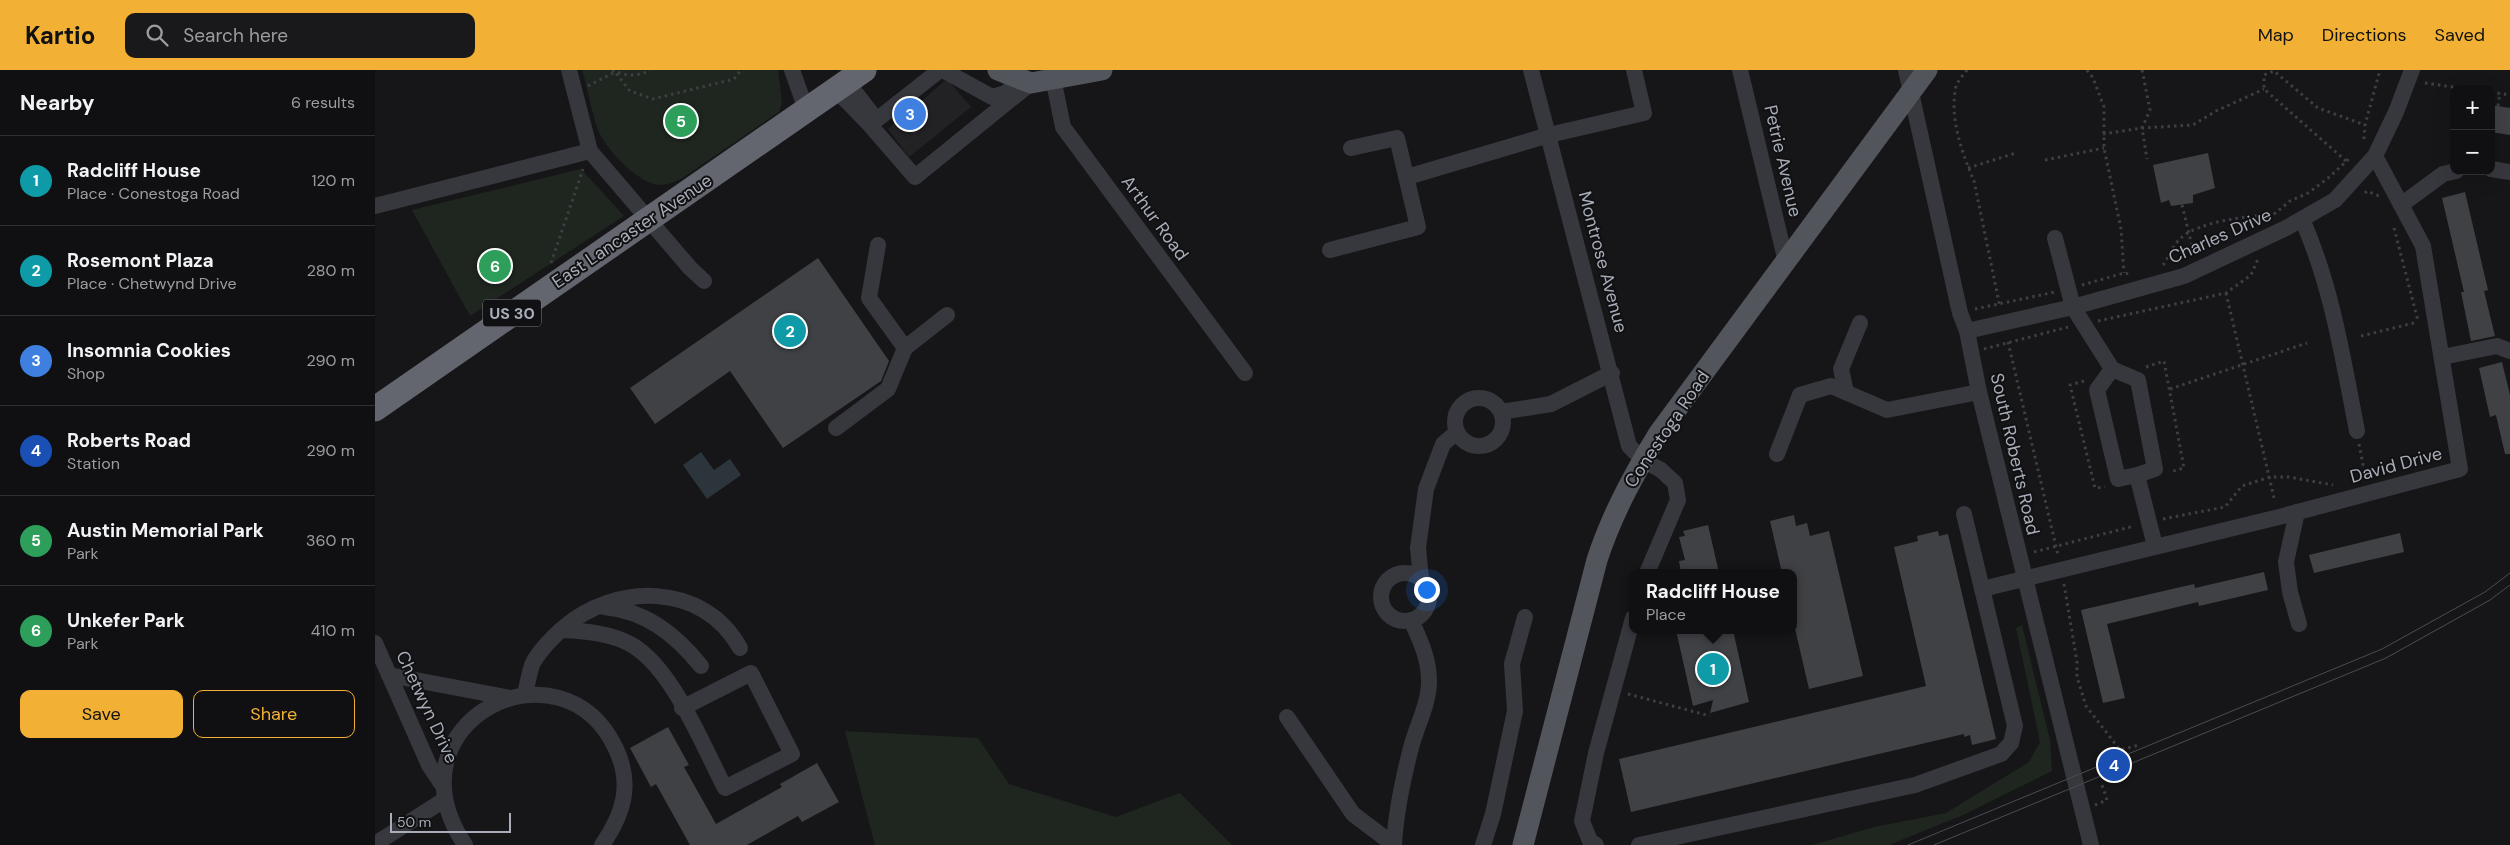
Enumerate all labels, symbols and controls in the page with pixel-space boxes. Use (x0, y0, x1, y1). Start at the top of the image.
search box (125, 13, 475, 58)
text: Kartio (25, 20, 95, 51)
icon: search (143, 21, 171, 49)
text: Search here (183, 23, 288, 48)
text: Map (2258, 23, 2294, 47)
text: Directions (2322, 23, 2407, 47)
text: Saved (2435, 23, 2485, 47)
map controls (2450, 85, 2495, 175)
button: + (2450, 85, 2495, 130)
text: Nearby (20, 89, 94, 117)
text: 6 results (291, 92, 355, 113)
pin: 3 (894, 95, 926, 133)
pin: 5 (665, 102, 697, 140)
street label: Petrie Avenue (1758, 103, 1808, 219)
button: − (2450, 130, 2495, 175)
text: Radcliff House (67, 158, 201, 183)
street label: East Lancaster Avenue (547, 168, 717, 294)
text: 1 (33, 170, 39, 191)
text: 120 m (311, 170, 355, 191)
street label: Arthur Road (1116, 171, 1194, 265)
text: Place · Conestoga Road (67, 183, 240, 204)
street label: Montrose Avenue (1573, 189, 1633, 335)
street label: Charles Drive (2165, 203, 2275, 269)
pin: 6 (479, 247, 511, 285)
text: Rosemont Plaza (67, 248, 214, 273)
text: 2 (31, 260, 41, 281)
text: 280 m (307, 260, 355, 281)
text: Place · Chetwynd Drive (67, 273, 237, 294)
road number: US 30 (483, 300, 541, 326)
pin: 2 (774, 312, 806, 350)
text: Insomnia Cookies (67, 338, 231, 363)
text: 3 (31, 350, 41, 371)
text: 290 m (306, 350, 355, 371)
text: Shop (67, 363, 105, 384)
street label: Conestoga Road (1619, 366, 1715, 492)
street label: South Roberts Road (1985, 371, 2045, 537)
text: Roberts Road (67, 428, 191, 453)
text: 4 (31, 440, 41, 461)
text: 290 m (306, 440, 355, 461)
street label: David Drive (2347, 441, 2445, 489)
text: Station (67, 453, 120, 474)
text: Austin Memorial Park (67, 518, 264, 543)
text: 5 (31, 530, 41, 551)
text: 360 m (306, 530, 355, 551)
text: Park (67, 543, 99, 564)
popup (1629, 569, 1797, 634)
your location (1414, 577, 1440, 603)
text: Radcliff House (1646, 579, 1780, 604)
text: Place (1646, 604, 1686, 625)
text: Unkefer Park (67, 608, 185, 633)
text: 6 (31, 620, 41, 641)
text: 410 m (311, 620, 355, 641)
text: Park (67, 633, 99, 654)
street label: Chetwyn Drive (390, 647, 464, 767)
pin: 1 (1697, 650, 1729, 688)
button: Save (20, 690, 183, 738)
button: Share (193, 690, 355, 738)
pin: 4 (2098, 746, 2130, 784)
scale bar (390, 810, 511, 833)
text: 50 m (397, 813, 431, 831)

